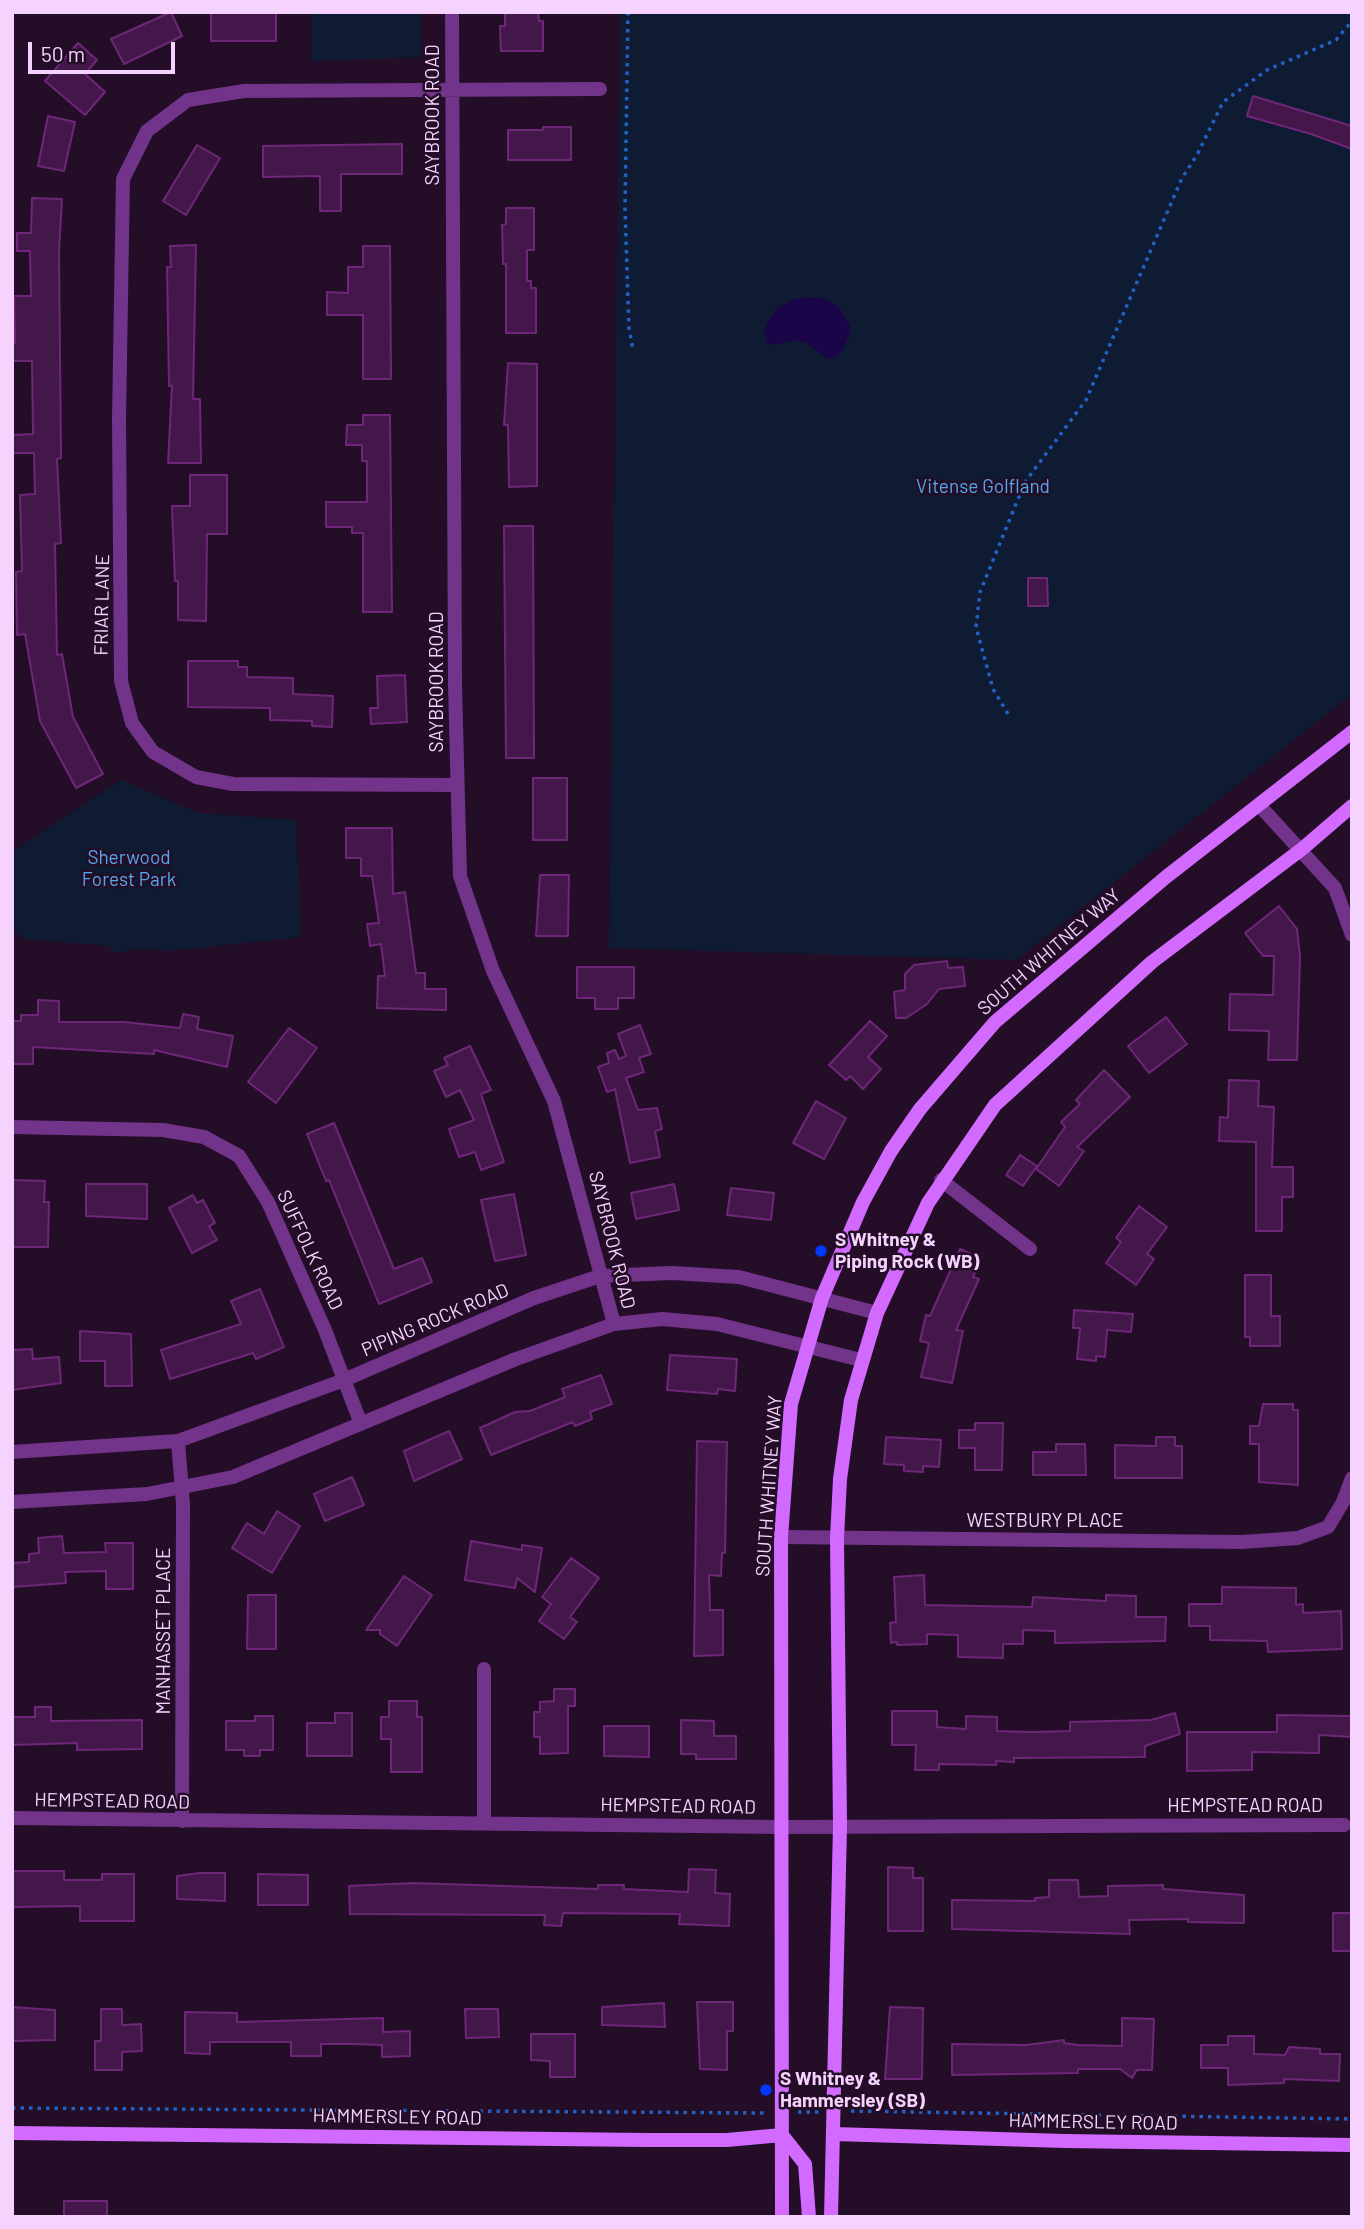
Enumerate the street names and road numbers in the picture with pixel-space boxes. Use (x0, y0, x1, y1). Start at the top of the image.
street label: SAYBROOK ROAD (422, 44, 444, 186)
street label: FRIAR LANE (90, 554, 114, 656)
street label: SAYBROOK ROAD (426, 611, 448, 753)
street label: SOUTH WHITNEY WAY (973, 884, 1125, 1020)
street label: SAYBROOK ROAD (584, 1169, 640, 1311)
street label: SUFFOLK ROAD (272, 1186, 348, 1314)
street label: PIPING ROCK ROAD (358, 1279, 512, 1361)
street label: SOUTH WHITNEY WAY (751, 1395, 787, 1577)
street label: WESTBURY PLACE (967, 1510, 1123, 1532)
street label: MANHASSET PLACE (153, 1548, 175, 1714)
street label: HEMPSTEAD ROAD (34, 1788, 190, 1814)
street label: HEMPSTEAD ROAD (600, 1793, 756, 1819)
street label: HEMPSTEAD ROAD (1167, 1795, 1323, 1817)
street label: HAMMERSLEY ROAD (312, 2104, 482, 2130)
street label: HAMMERSLEY ROAD (1008, 2109, 1178, 2135)

